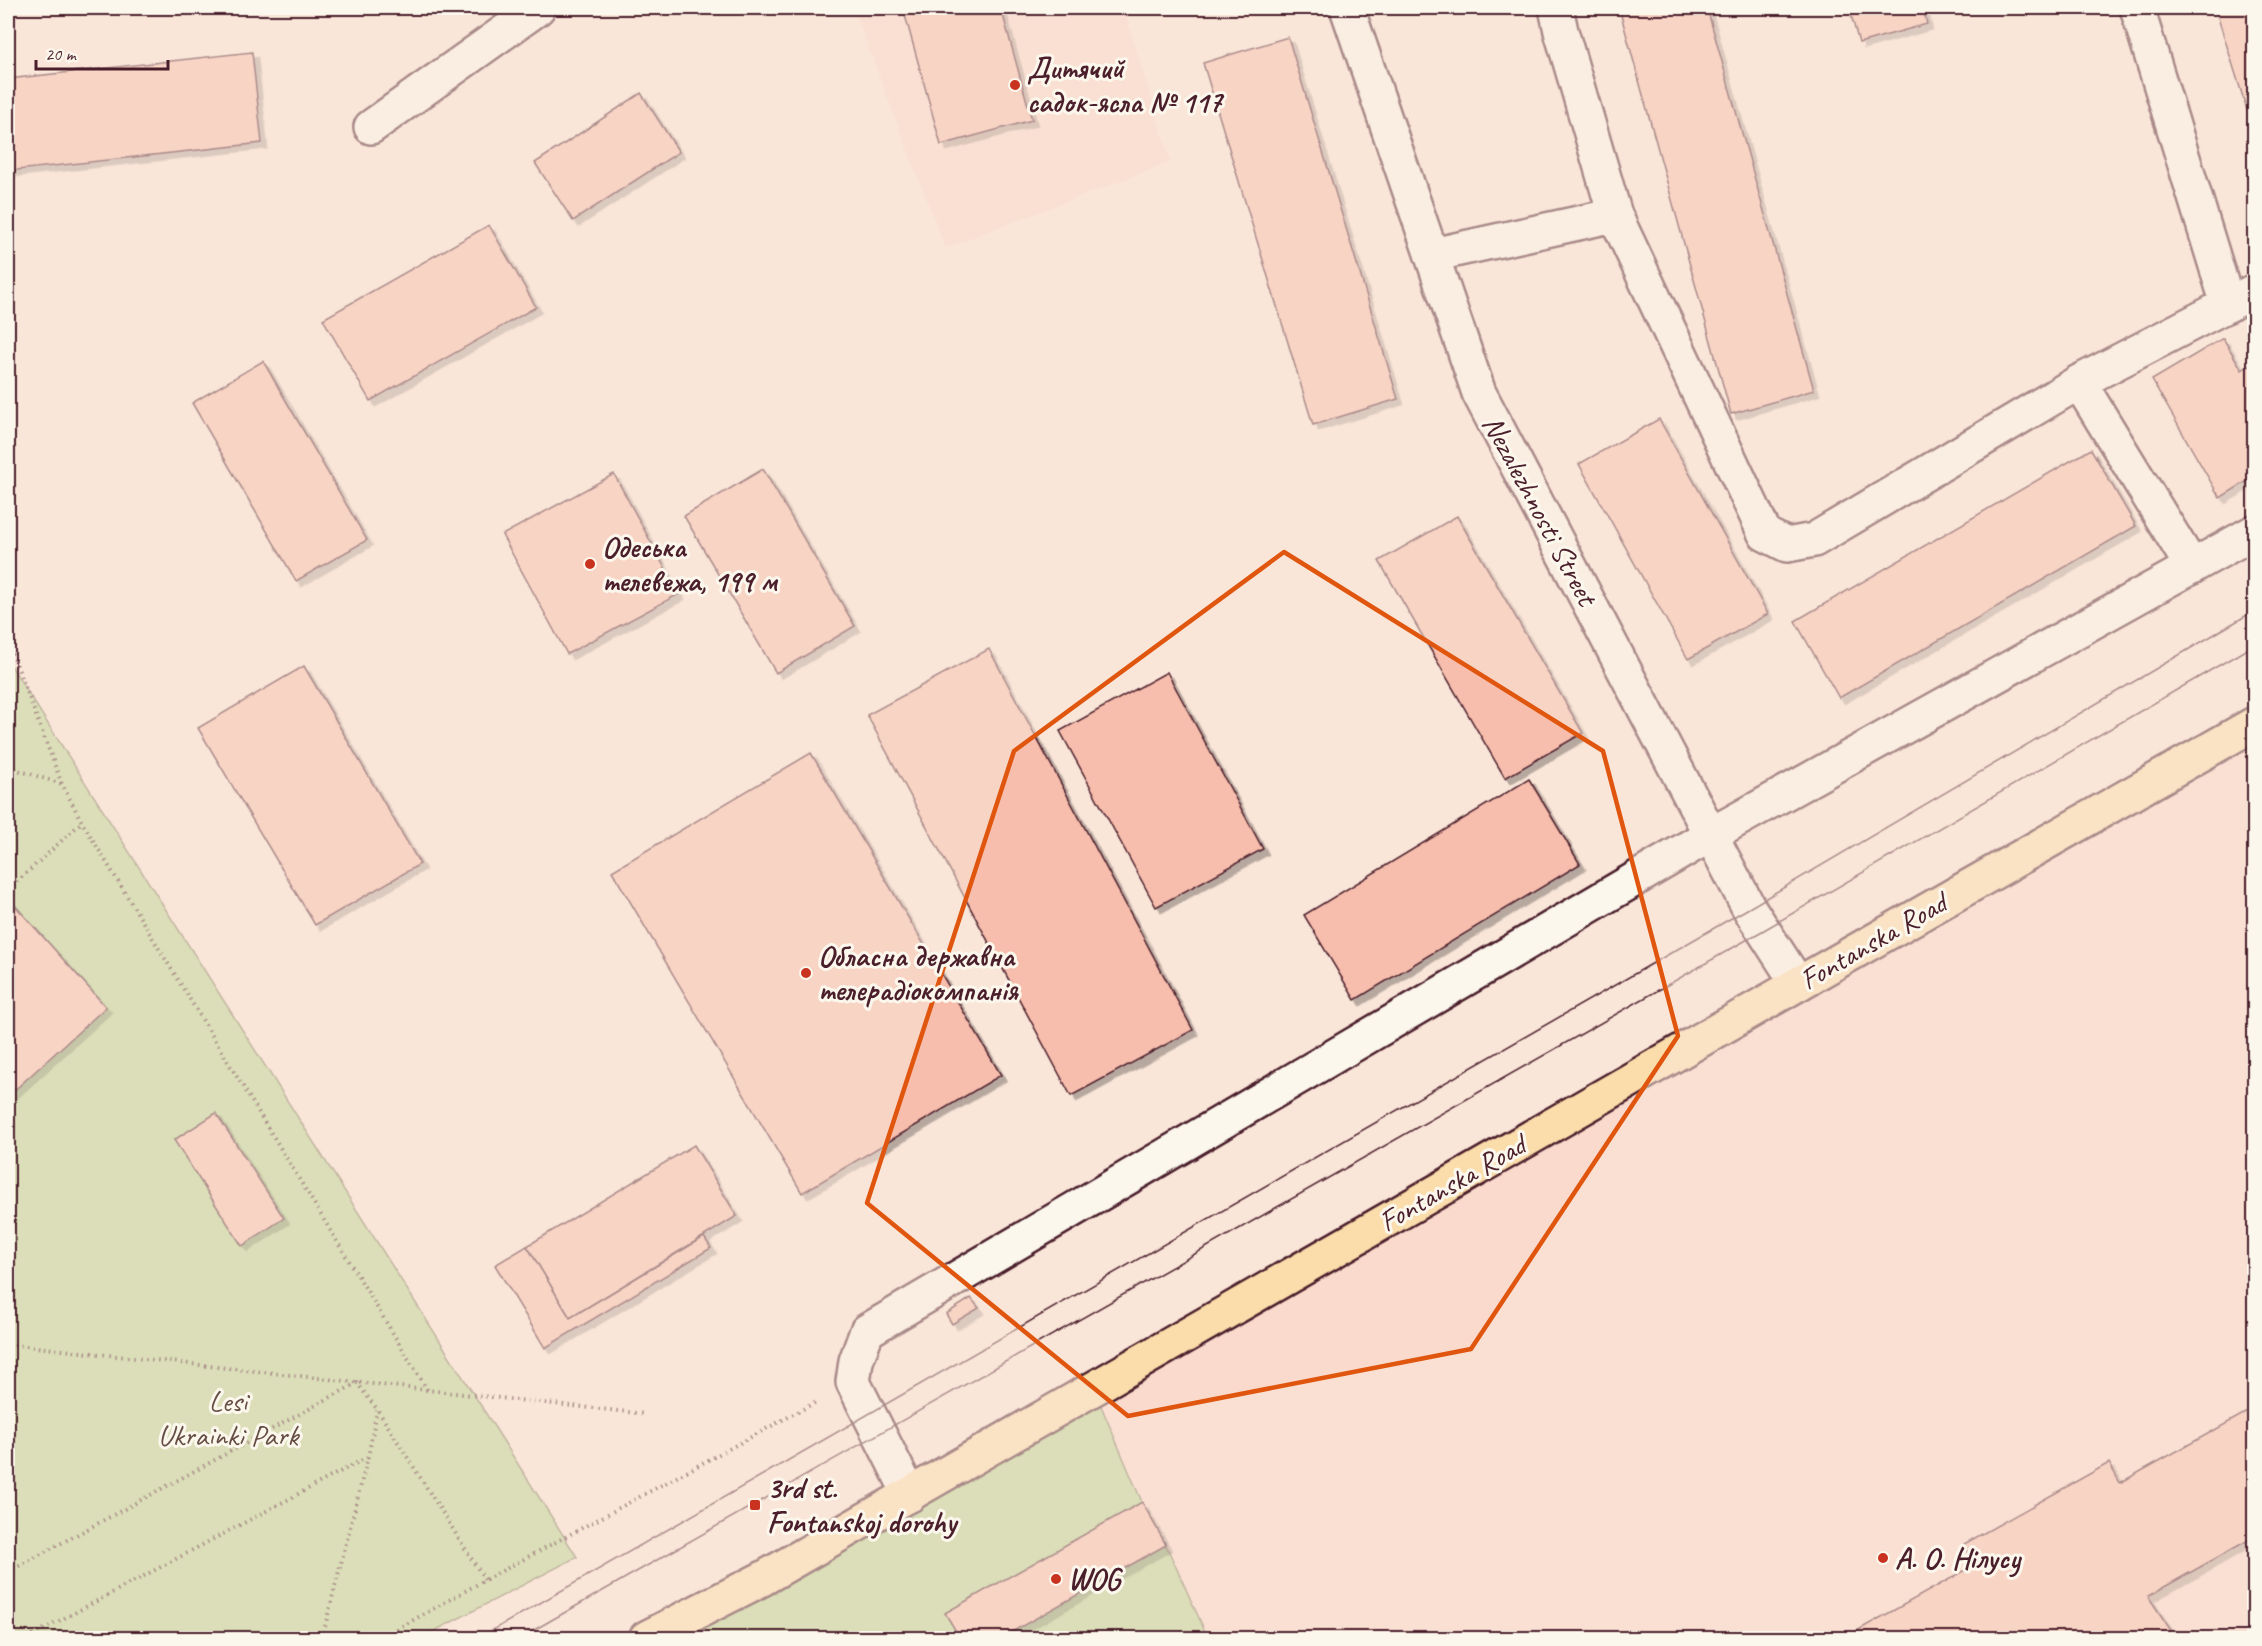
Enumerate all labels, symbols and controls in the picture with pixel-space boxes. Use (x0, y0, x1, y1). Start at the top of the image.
scale bar (36, 33, 168, 71)
text: 20 m (45, 43, 78, 65)
place label: Дитячий садок-ясла № 117 (1027, 49, 1225, 121)
marker: Дитячий садок-ясла № 117 (1008, 78, 1022, 92)
street label: Nezalezhnosti Street (1474, 409, 1607, 614)
place label: Одеська телевежа, 199 м (602, 528, 778, 600)
marker: Одеська телевежа, 199 м (583, 557, 597, 571)
street label: Fontanska Road (1793, 882, 1957, 998)
place label: Обласна державна телерадіокомпанія (818, 937, 1020, 1009)
marker: Обласна державна телерадіокомпанія (799, 966, 813, 980)
street label: Fontanska Road (1372, 1124, 1536, 1240)
park label: Lesi Ukrainki Park (158, 1382, 300, 1454)
place label: 3rd st. Fontanskoj dorohy (767, 1469, 959, 1541)
marker: 3rd st. Fontanskoj dorohy (748, 1498, 762, 1512)
place label: А. О. Нілусу (1895, 1539, 2023, 1578)
marker: А. О. Нілусу (1876, 1551, 1890, 1565)
place label: WOG (1068, 1560, 1124, 1598)
marker: WOG (1049, 1572, 1063, 1586)

